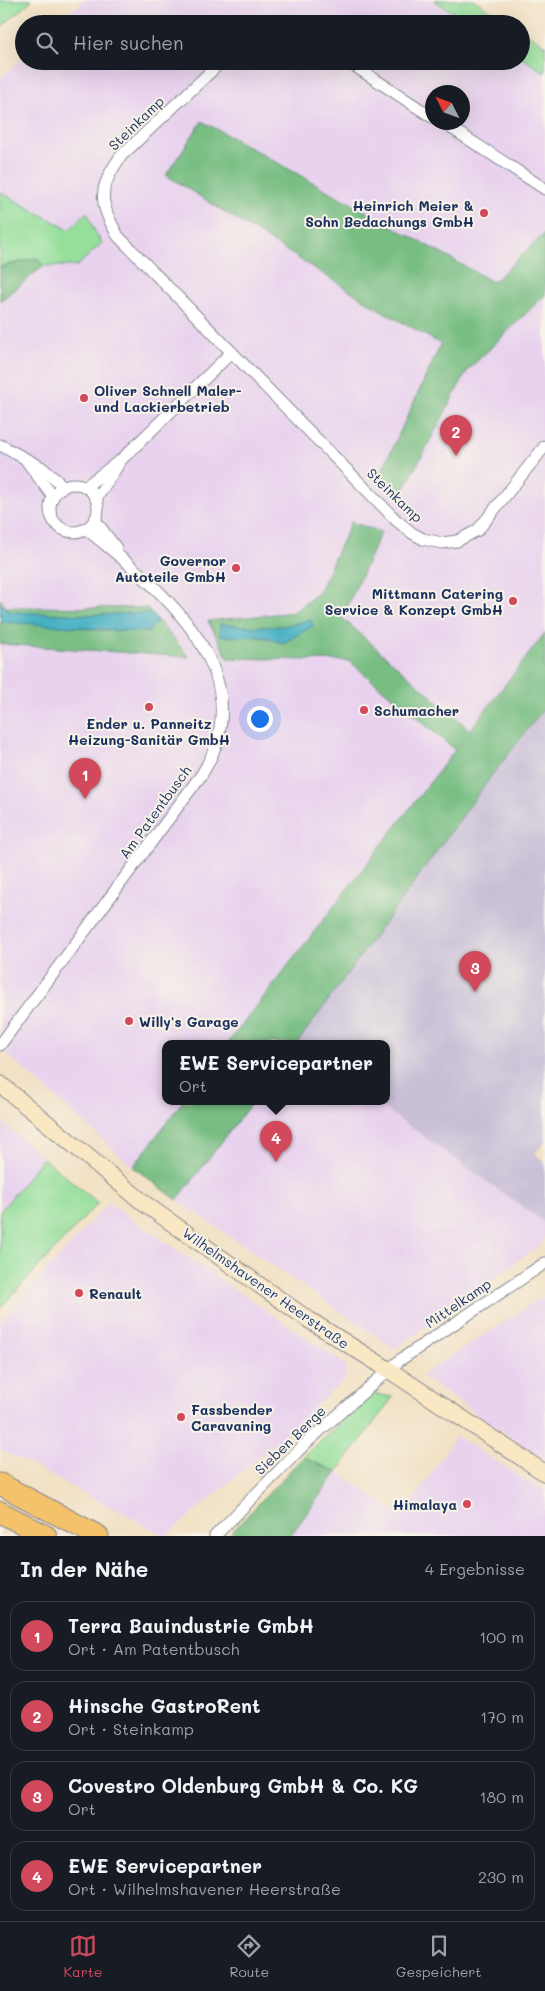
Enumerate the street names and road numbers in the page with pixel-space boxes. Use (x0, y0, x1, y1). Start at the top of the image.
street label: Steinkamp (104, 92, 168, 154)
street label: Steinkamp (363, 464, 427, 526)
street label: Am Patentbusch (115, 761, 195, 862)
street label: Wilhelmshavener Heerstraße (179, 1223, 353, 1353)
street label: Mittelkamp (421, 1274, 495, 1332)
street label: Sieben Berge (250, 1401, 330, 1479)

